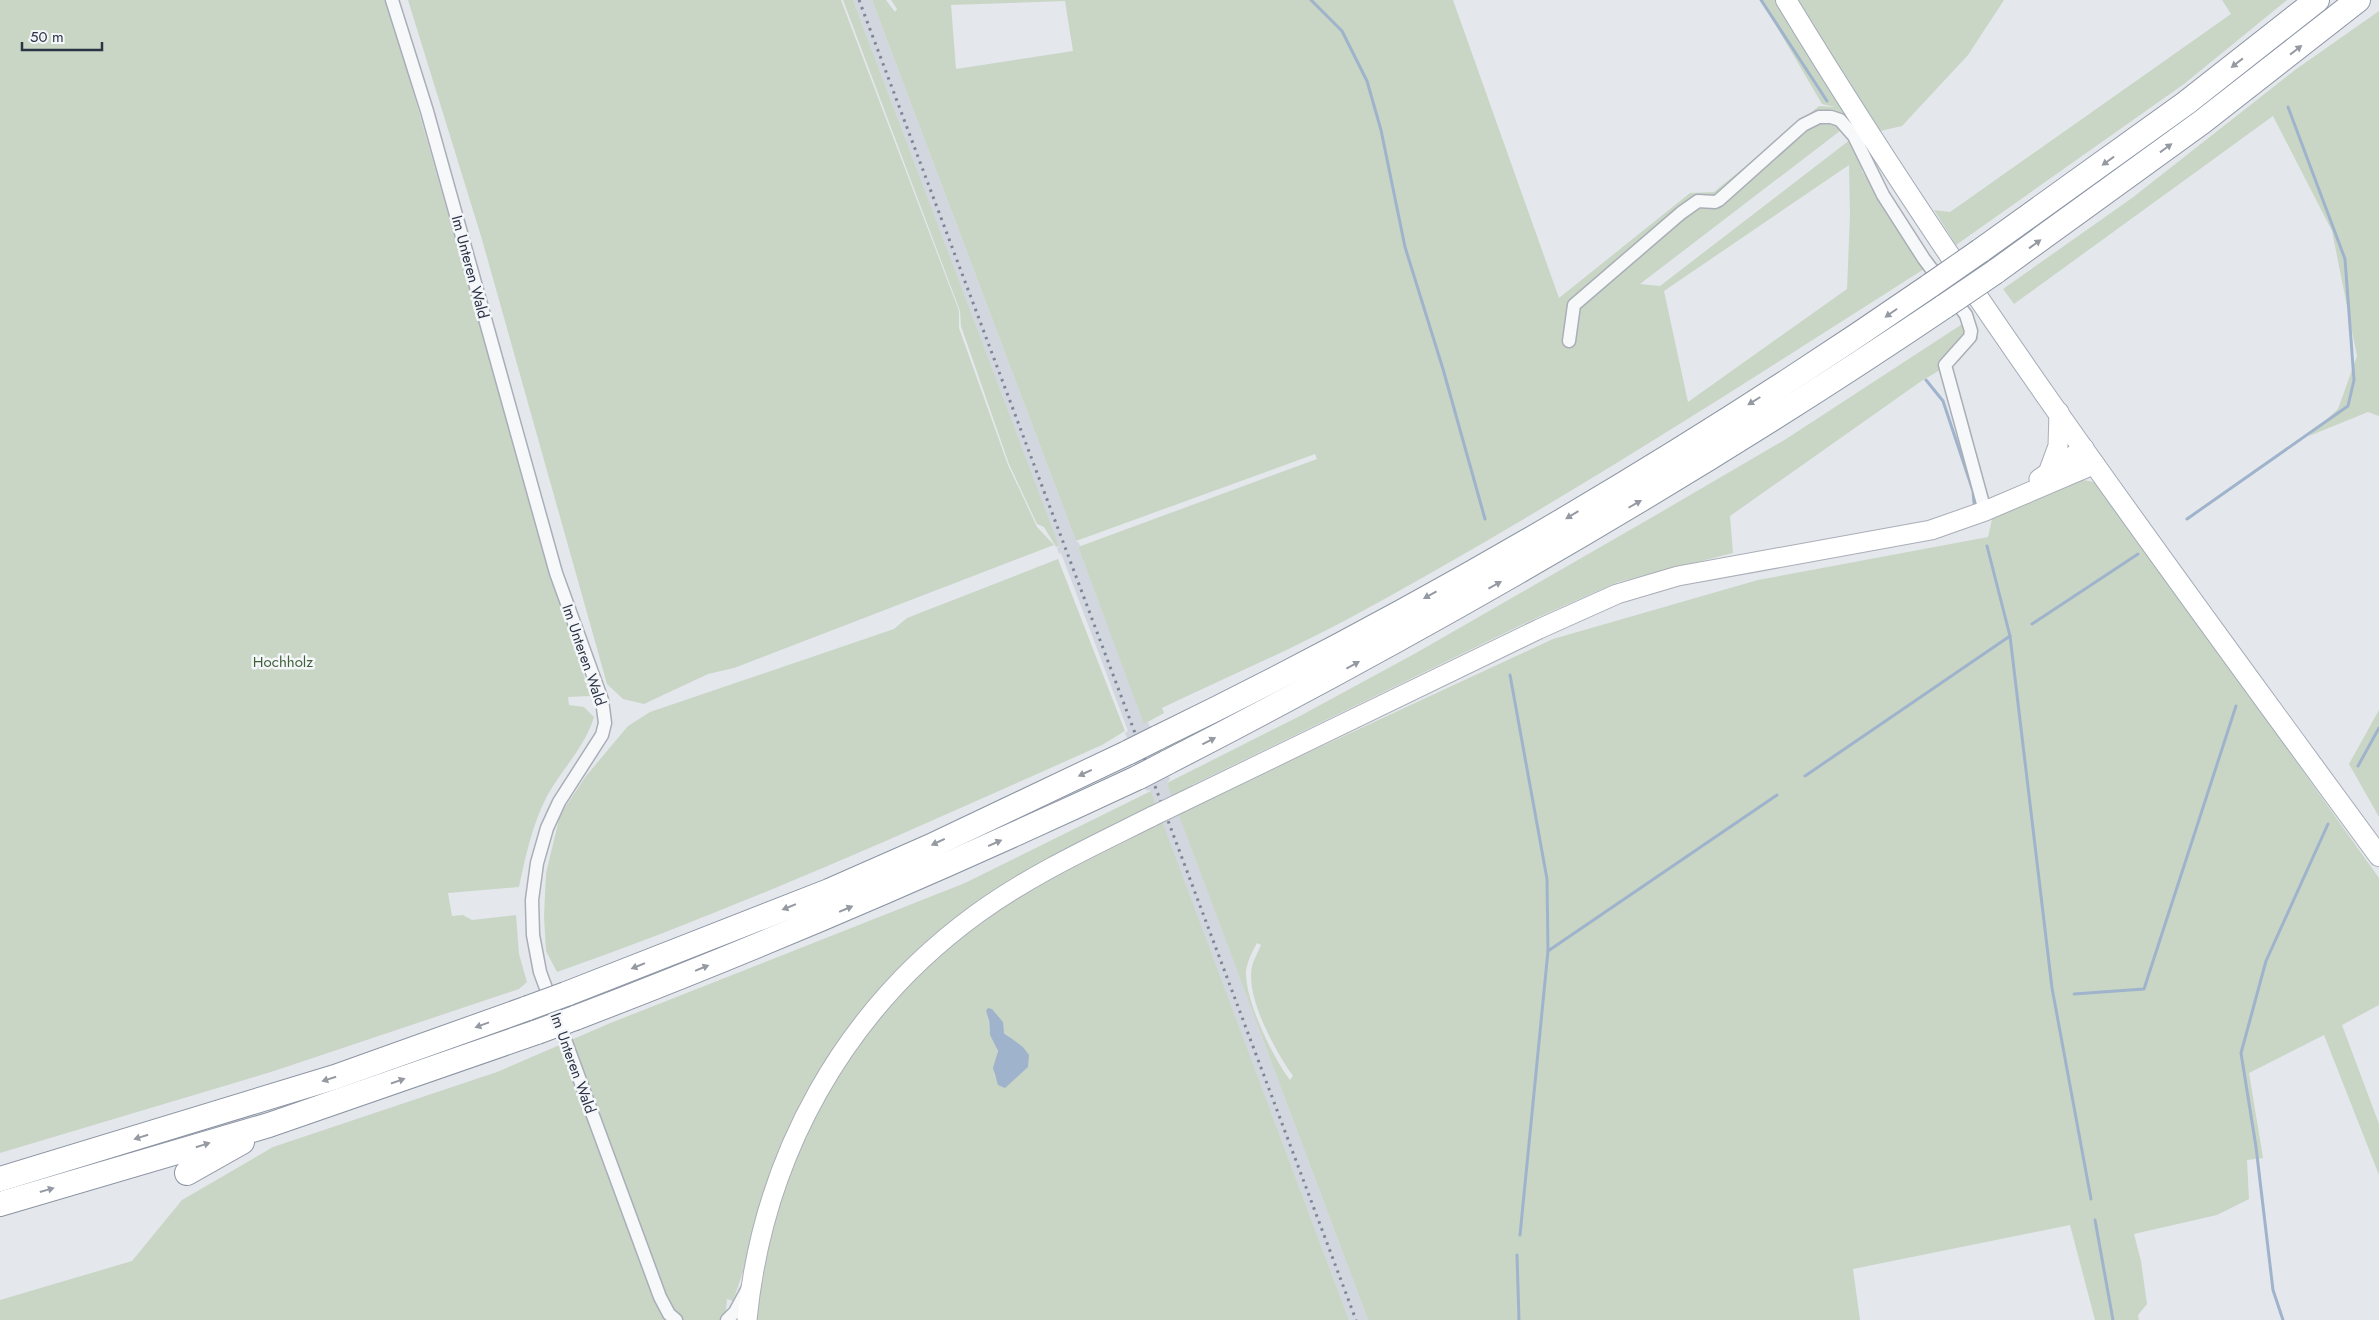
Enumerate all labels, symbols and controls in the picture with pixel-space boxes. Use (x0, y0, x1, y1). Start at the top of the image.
scale bar (22, 20, 102, 52)
text: 50 m (30, 26, 64, 48)
one-way arrow (2289, 44, 2302, 55)
one-way arrow (2231, 57, 2244, 68)
one-way arrow (2160, 143, 2173, 153)
one-way arrow (2101, 156, 2115, 166)
street label: Im Unteren Wald (446, 213, 494, 321)
one-way arrow (2028, 239, 2042, 249)
one-way arrow (1884, 308, 1897, 318)
one-way arrow (1748, 397, 1761, 406)
one-way arrow (1629, 499, 1642, 508)
one-way arrow (1565, 511, 1578, 520)
one-way arrow (1488, 581, 1501, 590)
one-way arrow (1423, 591, 1438, 599)
street label: Im Unteren Wald (556, 601, 612, 709)
park label: Hochholz (253, 651, 313, 673)
one-way arrow (1346, 660, 1360, 669)
one-way arrow (1202, 737, 1216, 745)
one-way arrow (1078, 769, 1092, 777)
one-way arrow (931, 839, 945, 847)
one-way arrow (988, 839, 1002, 847)
one-way arrow (782, 903, 796, 911)
one-way arrow (839, 904, 853, 912)
one-way arrow (631, 963, 645, 971)
one-way arrow (695, 964, 709, 972)
street label: Im Unteren Wald (545, 1009, 601, 1117)
one-way arrow (475, 1022, 490, 1029)
one-way arrow (321, 1075, 336, 1083)
one-way arrow (390, 1077, 405, 1084)
one-way arrow (133, 1134, 148, 1142)
one-way arrow (195, 1140, 210, 1148)
one-way arrow (39, 1186, 54, 1194)

